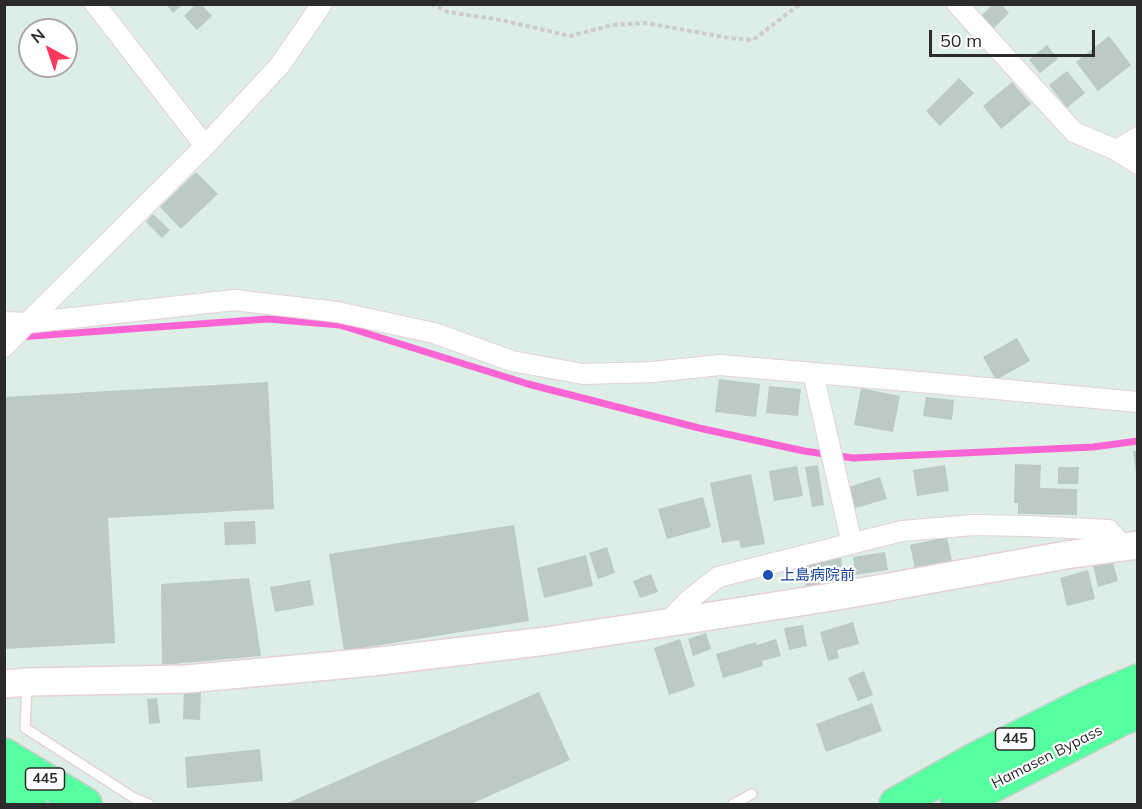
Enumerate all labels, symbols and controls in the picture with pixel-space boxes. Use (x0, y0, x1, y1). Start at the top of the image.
north arrow (18, 18, 78, 78)
scale bar (932, 18, 1098, 56)
text: N (27, 24, 49, 47)
text: 50 m (940, 29, 982, 52)
place label: 上島病院前 (780, 566, 855, 584)
marker: 上島病院前 (761, 568, 775, 582)
street label: Hamasen Bypass (989, 721, 1105, 793)
road number: 445 (996, 728, 1034, 750)
road number: 445 (26, 768, 64, 790)

